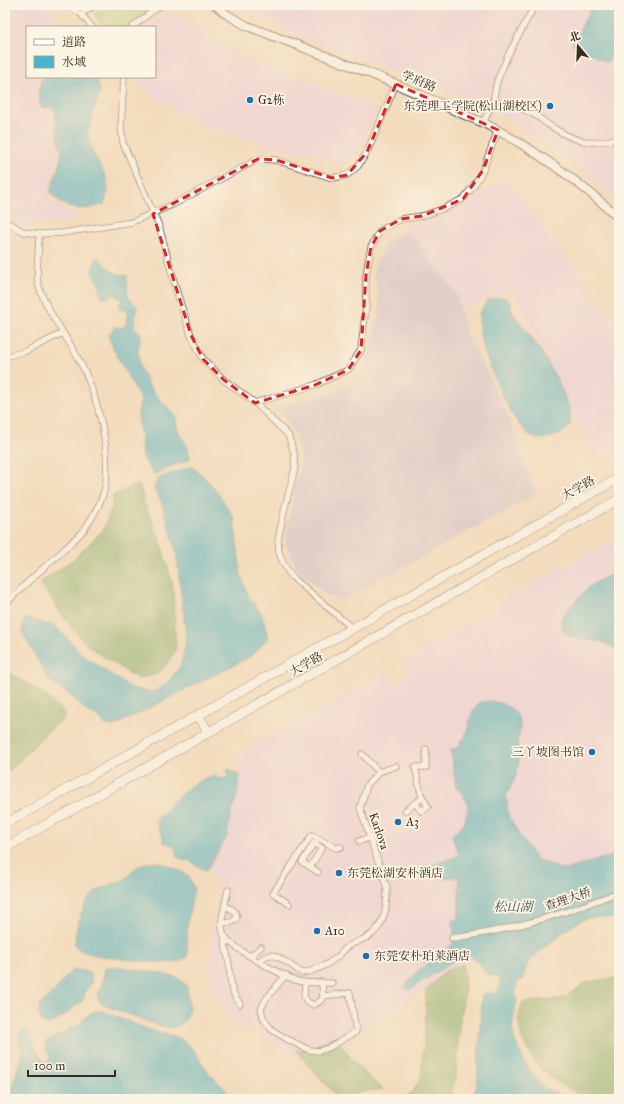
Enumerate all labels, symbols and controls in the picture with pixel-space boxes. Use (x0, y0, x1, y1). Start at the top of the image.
legend (26, 26, 156, 78)
north arrow (558, 26, 598, 66)
text: 北 (568, 29, 582, 45)
text: 道路 (62, 35, 86, 49)
text: 水域 (62, 55, 86, 69)
street label: 学府路 (400, 68, 438, 94)
place label: G2栋 (258, 93, 285, 107)
marker: G2栋 (245, 95, 255, 105)
place label: 东莞理工学院(松山湖校区) (403, 99, 542, 113)
marker: 东莞理工学院(松山湖校区) (545, 101, 555, 111)
street label: 大学路 (559, 473, 597, 503)
street label: 大学路 (287, 649, 325, 679)
place label: 三丫坡图书馆 (512, 745, 584, 759)
marker: 三丫坡图书馆 (587, 747, 597, 757)
street label: Karlova (366, 811, 392, 852)
place label: A3 (405, 815, 419, 829)
marker: A3 (393, 817, 403, 827)
place label: 东莞松湖安朴酒店 (347, 866, 443, 880)
marker: 东莞松湖安朴酒店 (334, 868, 344, 878)
street label: 查理大桥 (543, 885, 593, 913)
water label: 松山湖 (493, 899, 534, 915)
place label: A10 (324, 924, 345, 938)
marker: A10 (312, 926, 322, 936)
place label: 东莞安朴珀莱酒店 (374, 949, 470, 963)
marker: 东莞安朴珀莱酒店 (361, 951, 371, 961)
scale bar (28, 1052, 115, 1078)
text: 100 m (34, 1059, 65, 1073)

